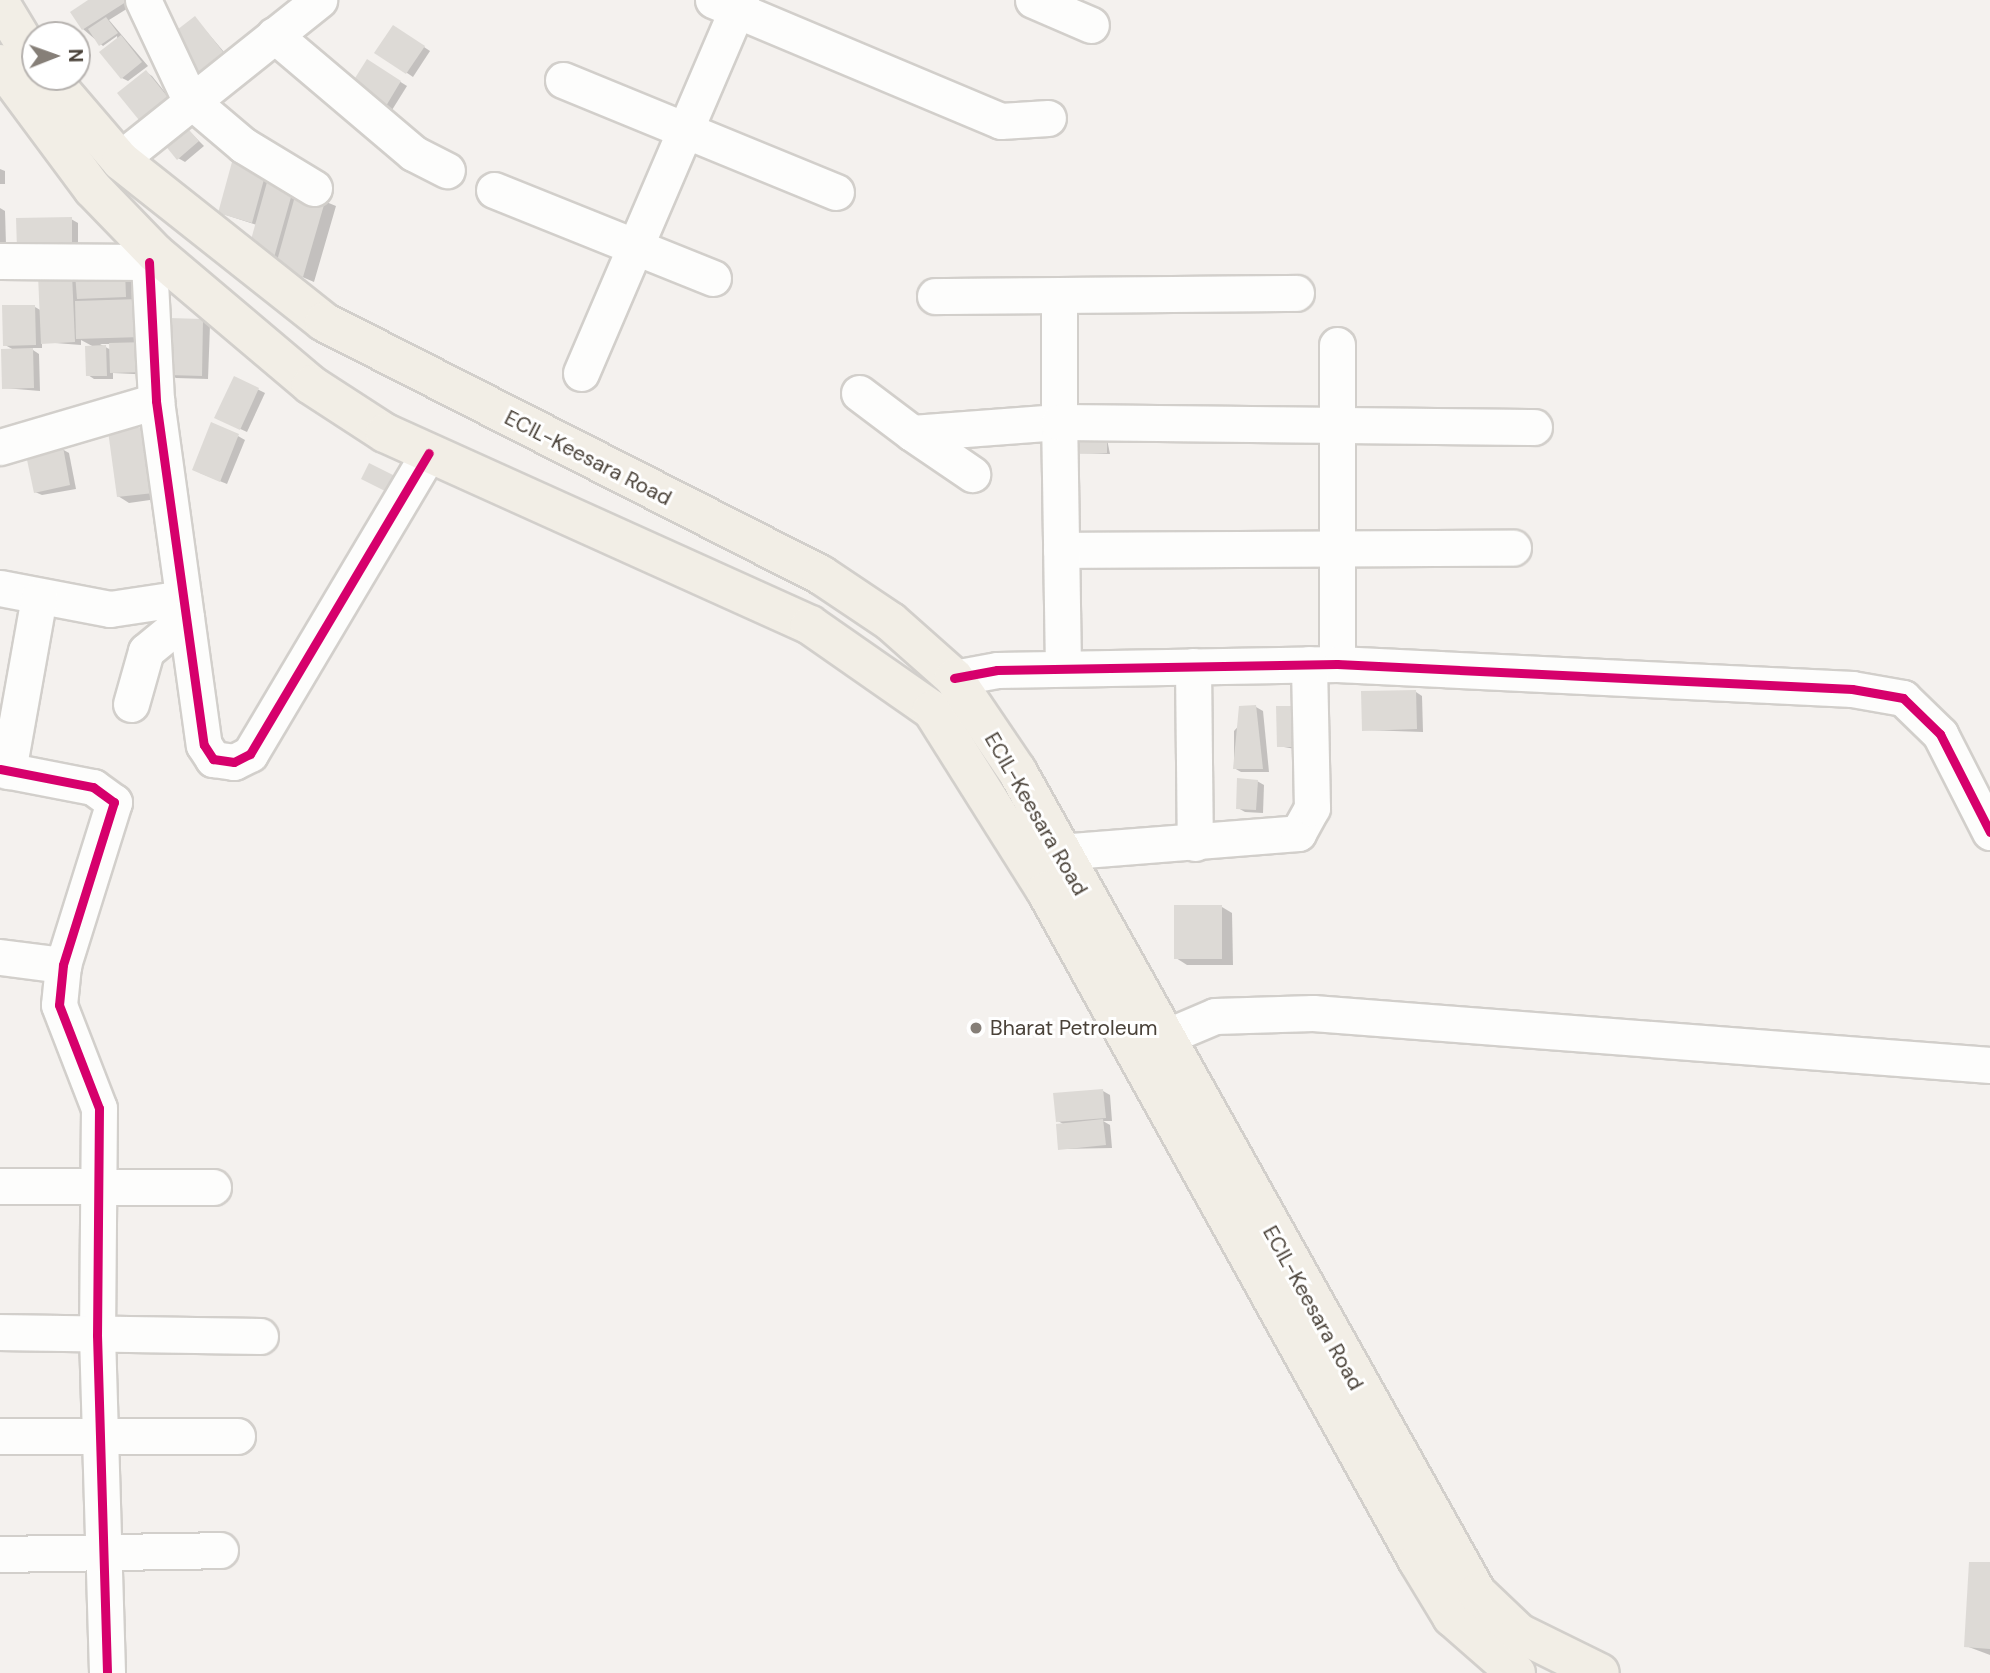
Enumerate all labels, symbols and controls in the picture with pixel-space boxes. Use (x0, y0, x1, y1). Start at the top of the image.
north arrow (21, 21, 91, 91)
text: N (63, 49, 88, 63)
street label: ECIL-Keesara Road (500, 405, 676, 511)
street label: ECIL-Keesara Road (979, 728, 1093, 900)
place label: Bharat Petroleum (990, 1015, 1157, 1041)
marker: Bharat Petroleum (968, 1020, 984, 1036)
street label: ECIL-Keesara Road (1257, 1221, 1369, 1395)

